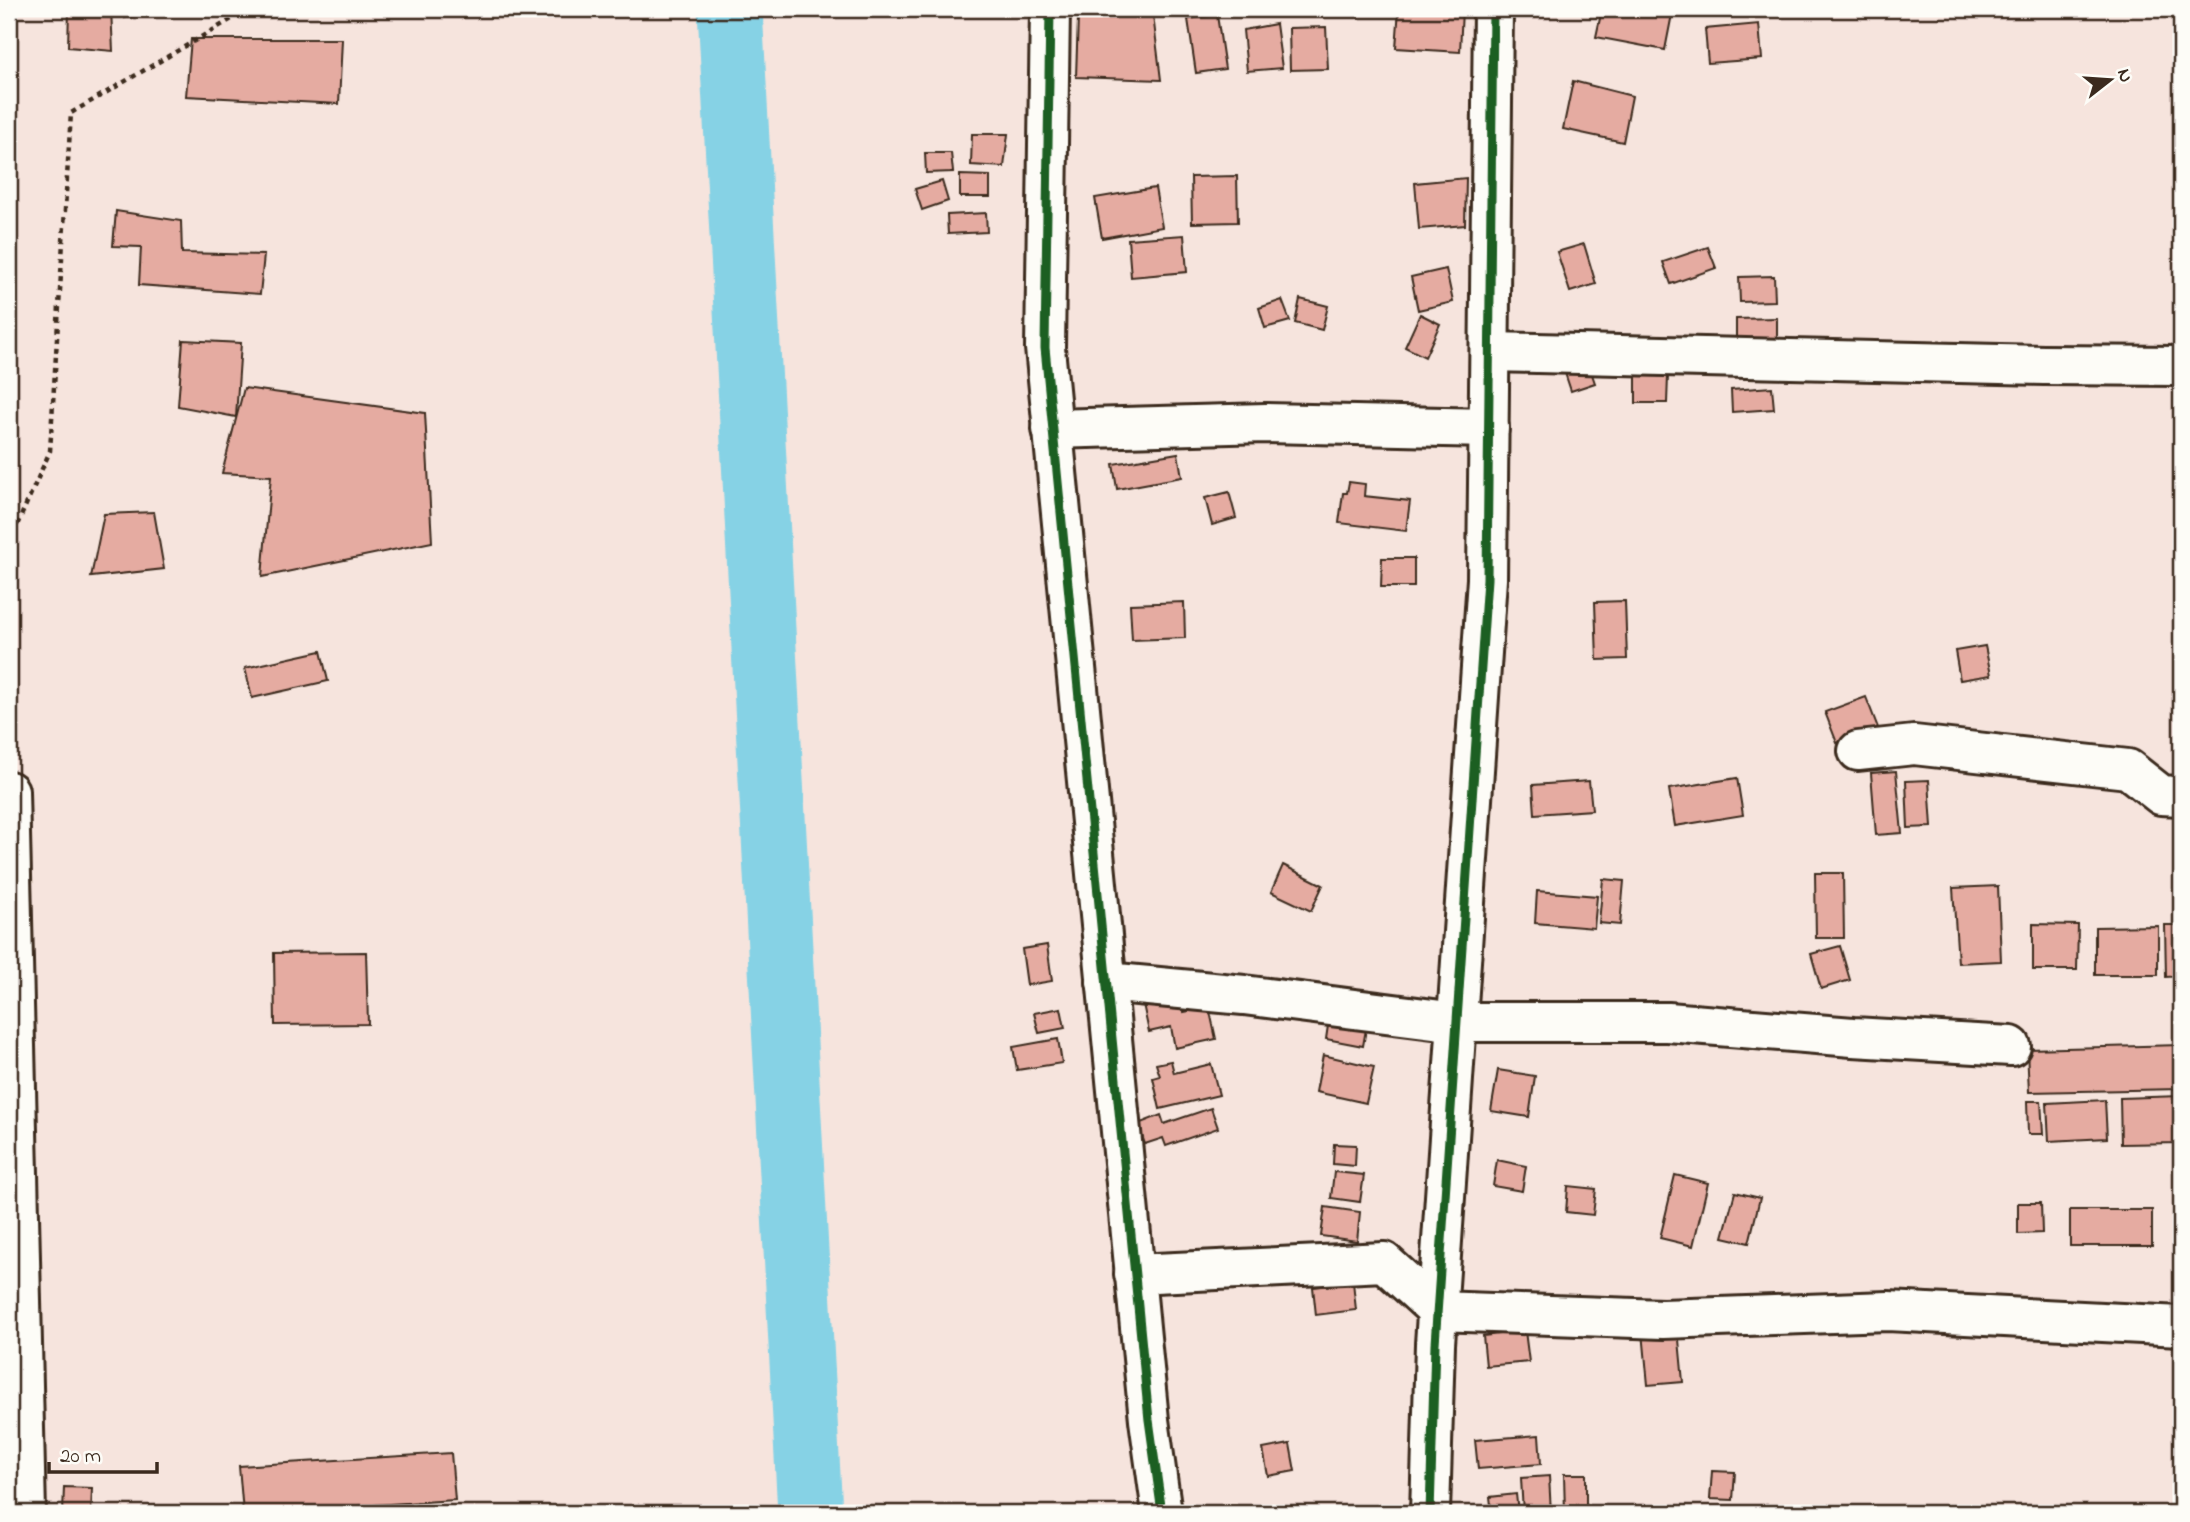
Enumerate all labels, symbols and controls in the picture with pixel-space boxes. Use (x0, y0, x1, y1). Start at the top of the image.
north arrow (2074, 46, 2144, 116)
text: N (2109, 66, 2139, 86)
scale bar (49, 1431, 158, 1475)
text: 20 m (60, 1442, 101, 1472)

